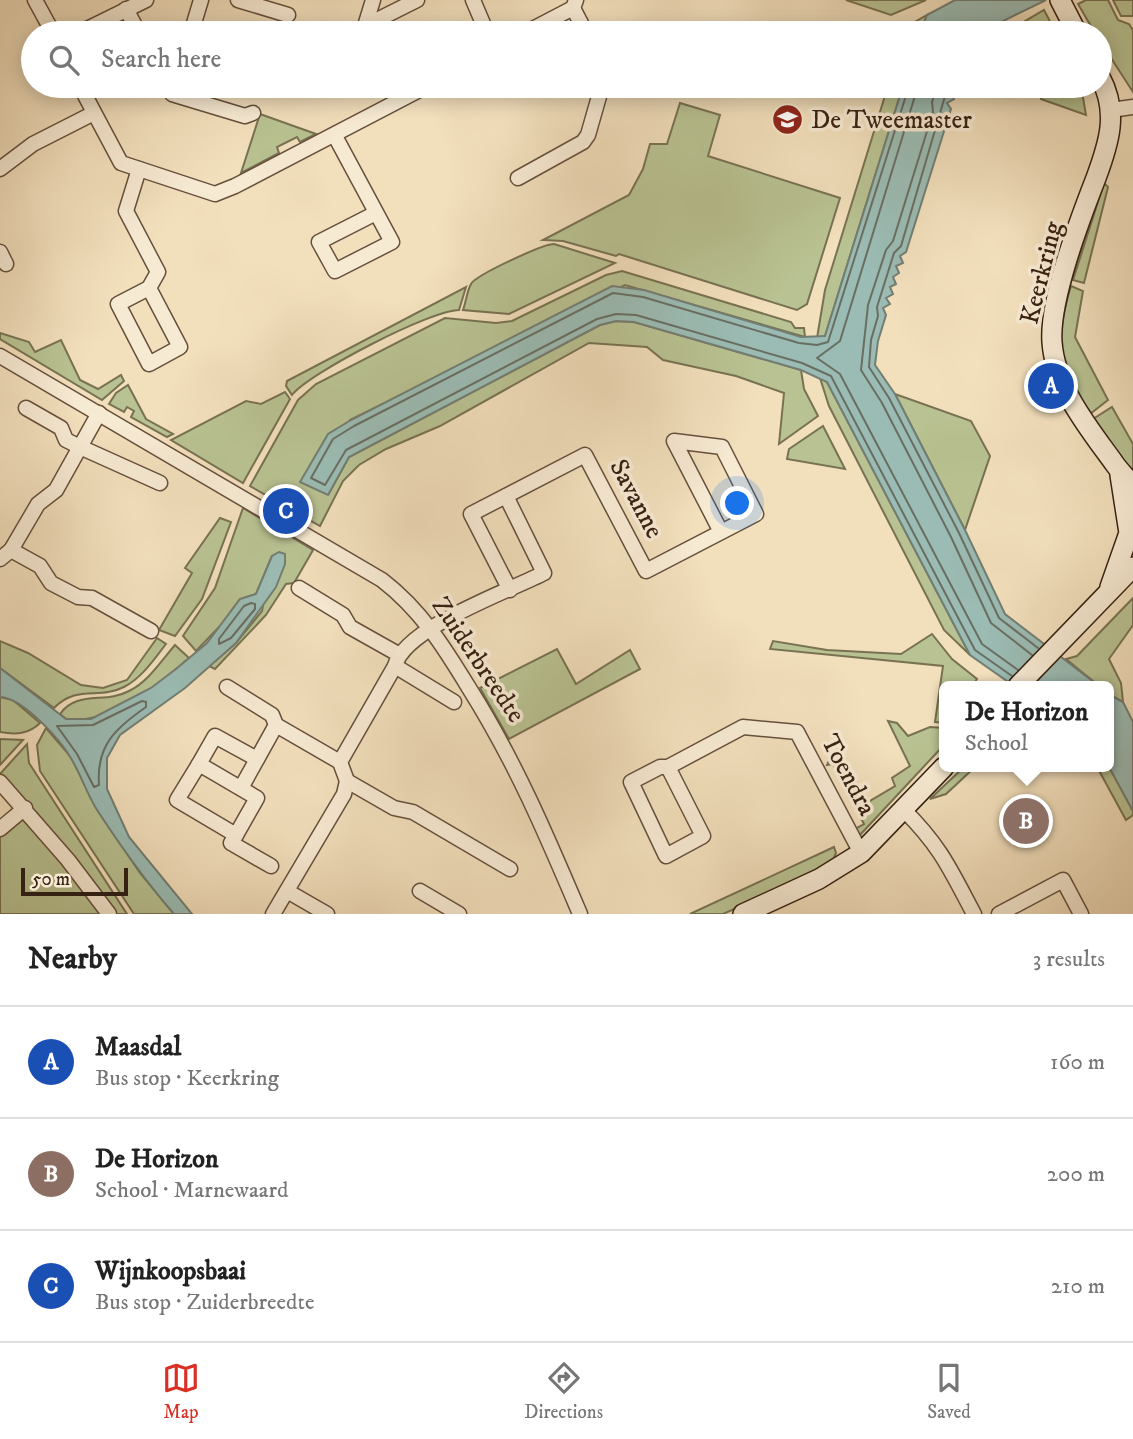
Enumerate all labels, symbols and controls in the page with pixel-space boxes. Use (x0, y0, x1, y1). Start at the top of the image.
search box (21, 21, 1112, 98)
icon: search (45, 41, 83, 79)
text: Search here (101, 43, 221, 76)
school or university icon: De Tweemaster (771, 103, 805, 137)
place label: De Tweemaster (811, 104, 972, 137)
street label: Keerkring (1013, 218, 1071, 328)
pin: A (1028, 360, 1074, 412)
street label: Savanne (601, 454, 671, 544)
pin: C (263, 485, 309, 537)
your location (720, 486, 754, 520)
street label: Zuiderbreedte (424, 591, 532, 729)
popup (939, 681, 1114, 772)
text: De Horizon (965, 696, 1088, 729)
street label: Toendra (813, 729, 883, 821)
text: School (965, 729, 1028, 758)
pin: B (1003, 795, 1049, 847)
scale bar (21, 865, 128, 897)
text: 50 m (32, 868, 70, 891)
text: Nearby (28, 941, 117, 978)
text: 3 results (1033, 945, 1105, 974)
text: Maasdal (95, 1031, 181, 1064)
text: A (44, 1048, 58, 1077)
text: 160 m (1050, 1048, 1105, 1077)
text: Bus stop · Keerkring (95, 1064, 279, 1093)
text: De Horizon (95, 1143, 219, 1176)
text: B (44, 1160, 58, 1189)
text: 200 m (1047, 1160, 1105, 1189)
text: School · Marnewaard (95, 1176, 289, 1205)
text: Wijnkoopsbaai (95, 1255, 246, 1288)
text: C (43, 1272, 59, 1301)
text: 210 m (1051, 1272, 1105, 1301)
text: Bus stop · Zuiderbreedte (95, 1288, 314, 1317)
tab: Map (162, 1359, 200, 1424)
tab: Directions (524, 1359, 603, 1424)
tab: Saved (927, 1359, 971, 1424)

